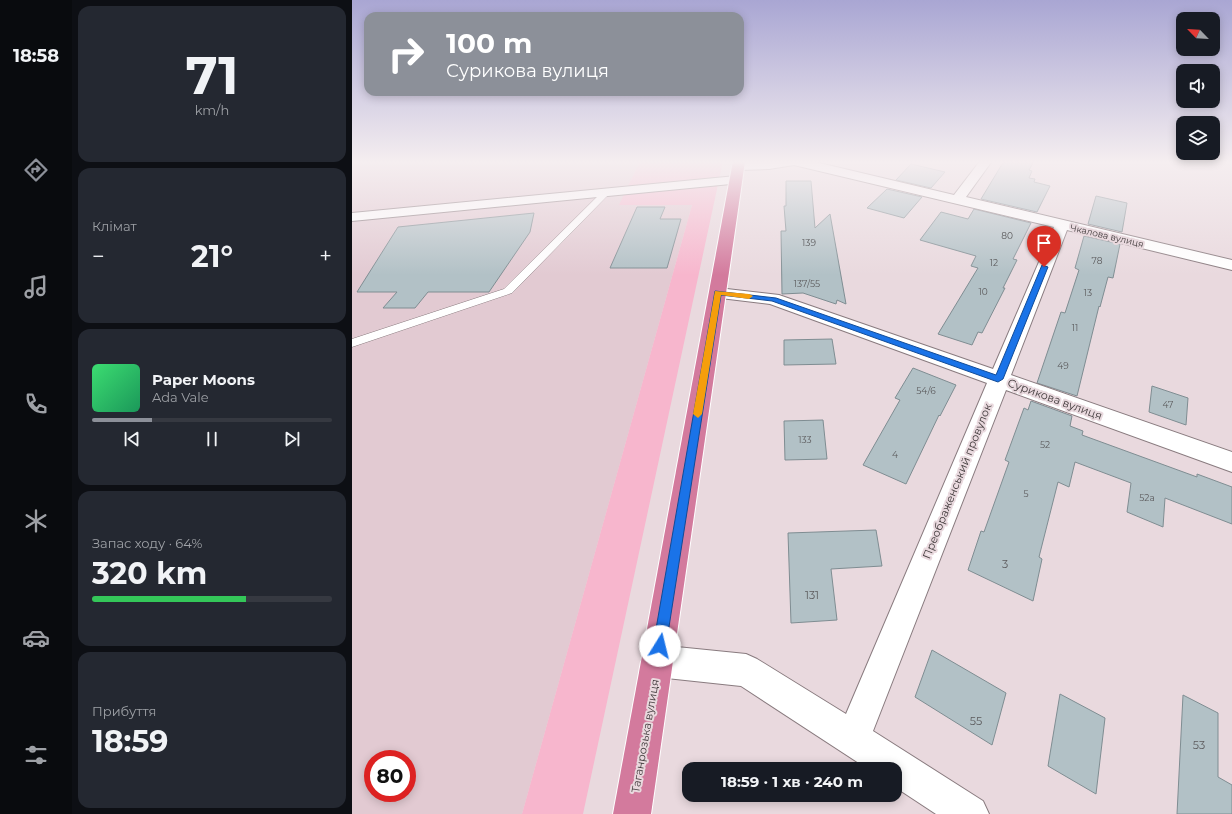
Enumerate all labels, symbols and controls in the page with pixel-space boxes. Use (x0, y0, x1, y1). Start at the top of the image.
north arrow (1176, 12, 1220, 56)
map controls (1176, 12, 1220, 160)
text: 100 m (446, 26, 532, 60)
icon: right (380, 28, 432, 80)
text: 71 (185, 44, 239, 107)
text: 18:58 (13, 45, 59, 67)
text: Сурикова вулиця (446, 60, 609, 82)
button: sound (1176, 64, 1220, 108)
text: km/h (195, 102, 229, 118)
button: layers (1176, 116, 1220, 160)
icon: directions (22, 156, 50, 184)
text: Клімат (92, 218, 137, 234)
street label: Чкалова вулиця (1069, 222, 1145, 249)
pin (1027, 226, 1061, 267)
house number: 80 (1001, 230, 1013, 241)
icon: arrive (1033, 232, 1055, 254)
house number: 139 (802, 237, 816, 248)
text: 21° (191, 238, 233, 275)
text: − (92, 243, 105, 270)
text: + (319, 243, 332, 270)
house number: 78 (1092, 255, 1103, 266)
house number: 12 (990, 257, 998, 268)
icon: music (22, 273, 50, 301)
house number: 137/55 (794, 278, 820, 289)
house number: 10 (978, 286, 988, 297)
house number: 13 (1084, 287, 1092, 298)
house number: 11 (1072, 322, 1078, 333)
house number: 49 (1057, 360, 1069, 371)
text: Paper Moons (152, 370, 255, 389)
street label: Сурикова вулиця (1006, 375, 1104, 423)
house number: 54/6 (916, 385, 936, 396)
text: Ada Vale (152, 389, 209, 405)
icon: phone (22, 390, 50, 418)
house number: 47 (1163, 399, 1173, 410)
street label: Преображенський провулок (919, 401, 995, 561)
icon: previous (121, 428, 143, 450)
icon: pause (201, 428, 223, 450)
icon: next (281, 428, 303, 450)
house number: 133 (798, 434, 812, 445)
house number: 52 (1040, 439, 1050, 450)
house number: 4 (892, 449, 898, 460)
house number: 5 (1023, 488, 1029, 499)
house number: 52а (1139, 492, 1155, 503)
icon: climate (22, 507, 50, 535)
text: Запас ходу · 64% (92, 535, 202, 551)
text: 320 km (92, 555, 207, 592)
house number: 3 (1002, 557, 1008, 571)
house number: 131 (805, 588, 819, 602)
icon: car (22, 624, 50, 652)
position arrow (639, 625, 681, 667)
street label: Таганрозька вулиця (628, 678, 662, 794)
text: Прибуття (92, 703, 156, 719)
house number: 55 (970, 714, 982, 728)
text: 18:59 (92, 723, 168, 760)
house number: 53 (1193, 738, 1205, 752)
icon: filters (22, 741, 50, 769)
speed limit sign: 80 (364, 750, 416, 802)
text: 18:59 · 1 хв · 240 m (721, 772, 863, 791)

